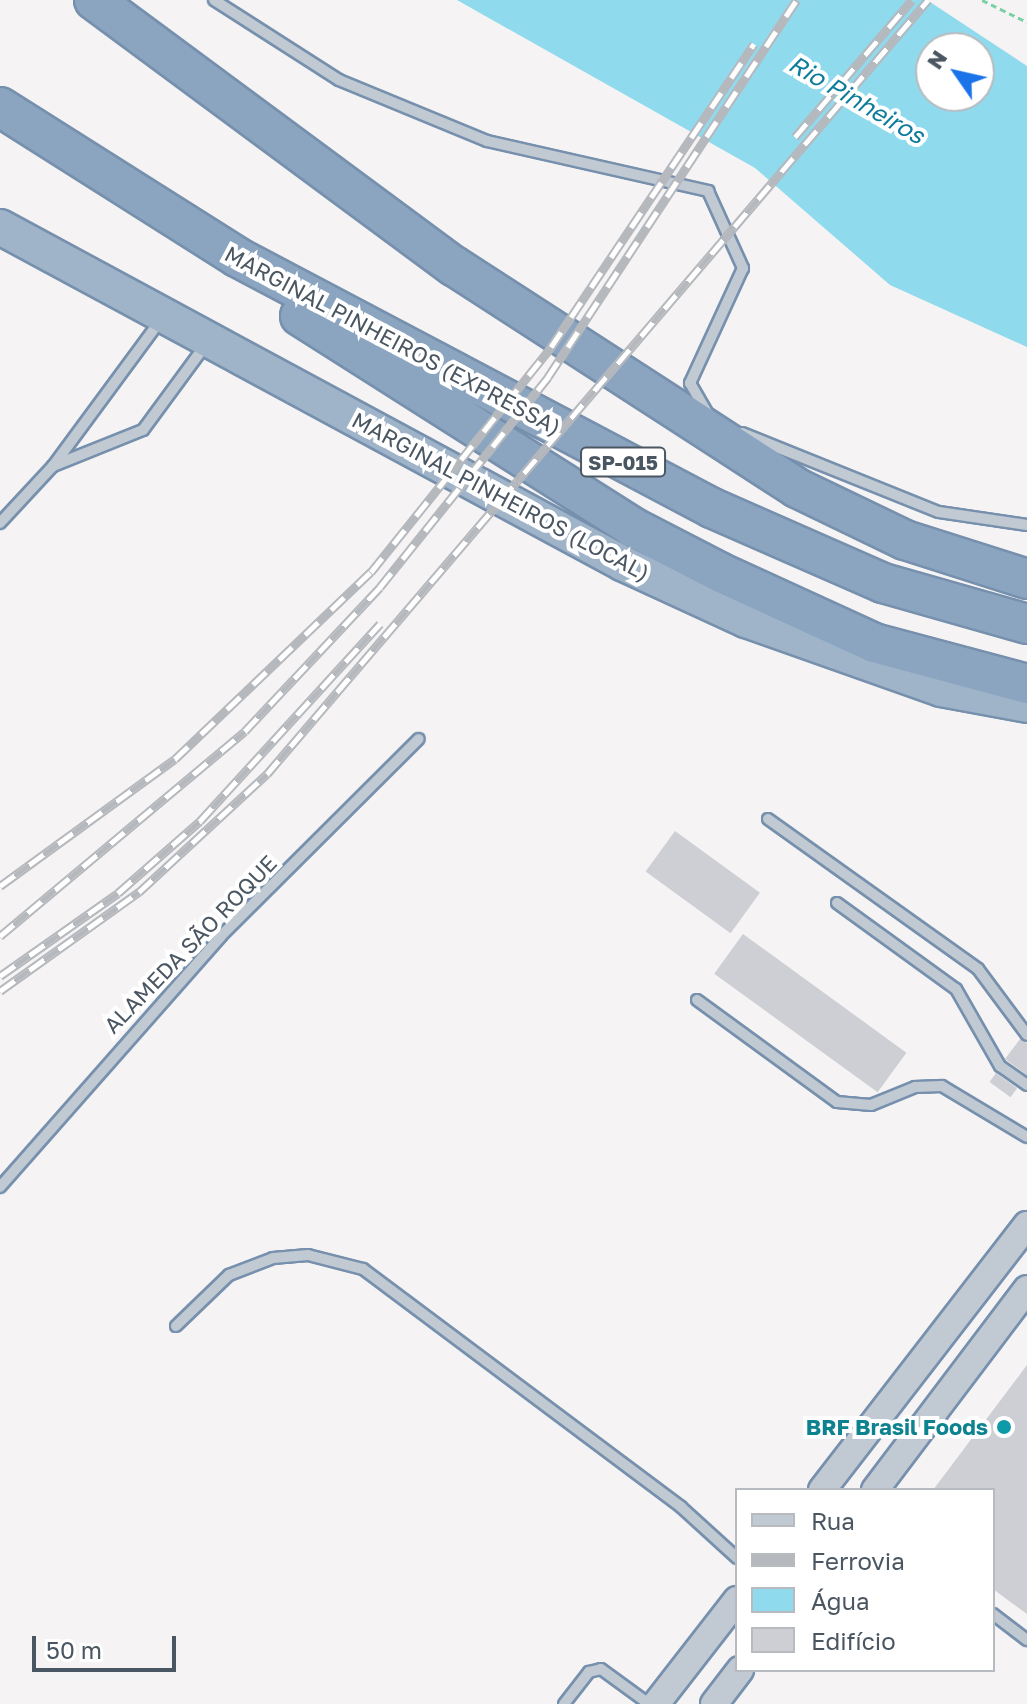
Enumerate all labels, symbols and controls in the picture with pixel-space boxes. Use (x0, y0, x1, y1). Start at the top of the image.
north arrow (915, 32, 995, 112)
text: N (920, 45, 952, 74)
water label: Rio Pinheiros (784, 49, 930, 149)
street label: MARGINAL PINHEIROS (EXPRESSA) (221, 240, 565, 440)
street label: MARGINAL PINHEIROS (LOCAL) (348, 406, 654, 586)
road number: SP-015 (579, 446, 667, 478)
street label: ALAMEDA SÃO ROQUE (98, 850, 282, 1038)
place label: BRF Brasil Foods (806, 1414, 988, 1440)
marker: BRF Brasil Foods (995, 1418, 1013, 1436)
legend (735, 1488, 995, 1672)
text: Rua (811, 1506, 855, 1535)
text: Ferrovia (811, 1546, 905, 1575)
text: Água (811, 1586, 870, 1615)
scale bar (36, 1620, 180, 1670)
text: Edifício (811, 1626, 896, 1655)
text: 50 m (46, 1635, 102, 1664)

